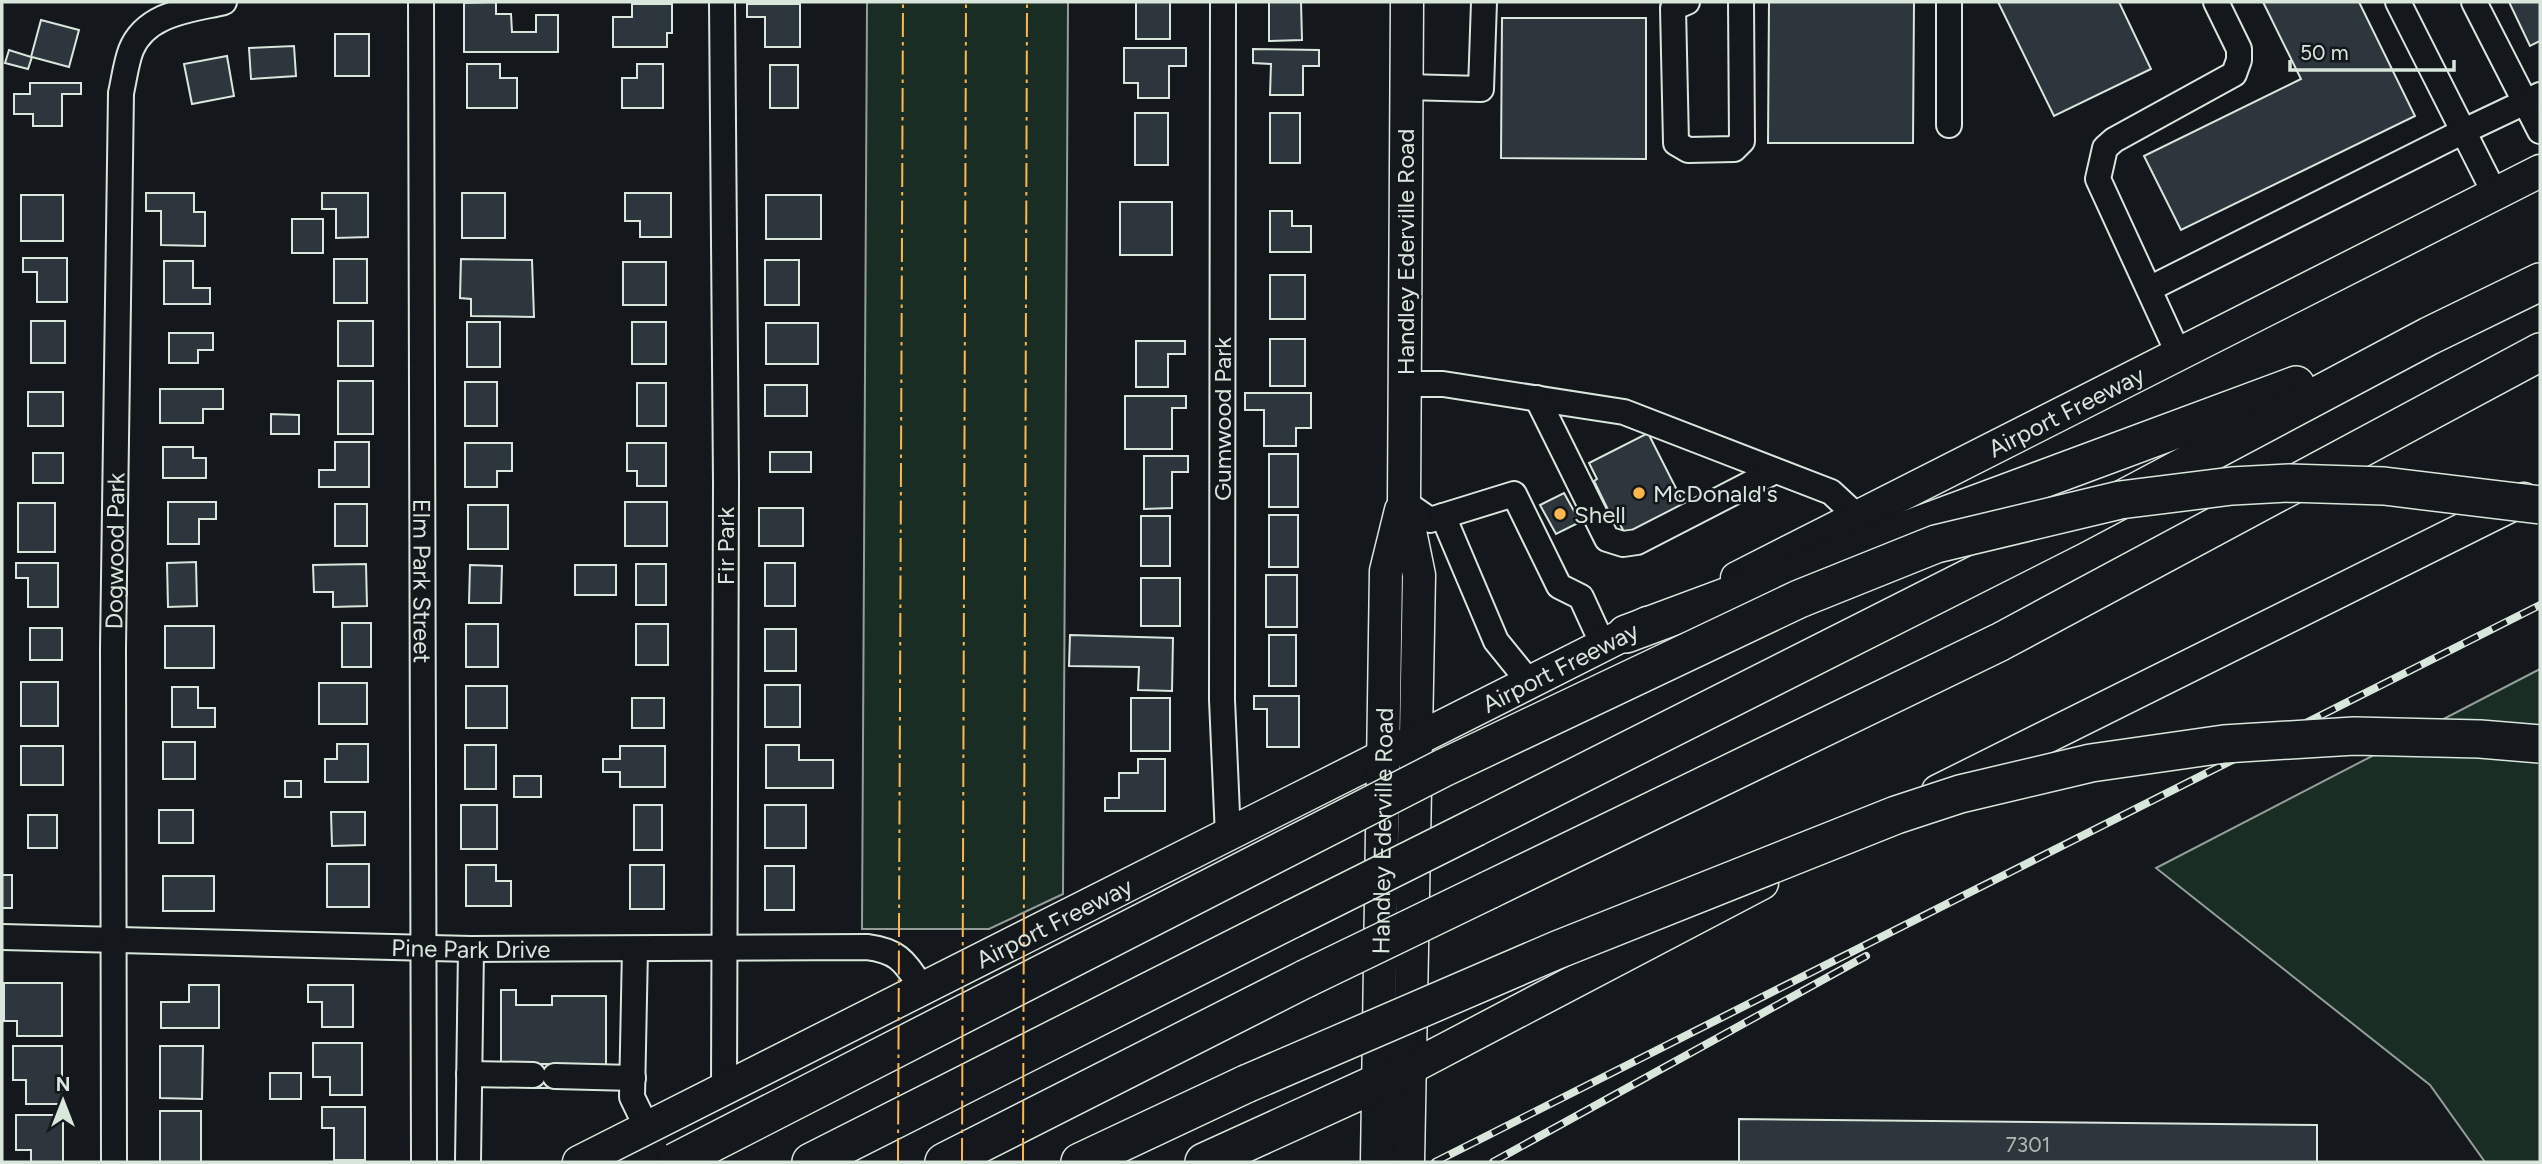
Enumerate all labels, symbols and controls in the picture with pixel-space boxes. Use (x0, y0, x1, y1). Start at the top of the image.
scale bar (2290, 28, 2454, 72)
text: 50 m (2300, 40, 2349, 65)
street label: Handley Ederville Road (1391, 129, 1420, 375)
street label: Gumwood Park (1208, 337, 1237, 501)
street label: Airport Freeway (1983, 359, 2149, 463)
street label: Dogwood Park (99, 472, 130, 630)
place label: McDonald's (1653, 479, 1778, 508)
marker: McDonald's (1631, 485, 1647, 501)
street label: Elm Park Street (408, 499, 437, 663)
place label: Shell (1574, 500, 1626, 529)
marker: Shell (1552, 506, 1568, 522)
street label: Fir Park (711, 507, 740, 585)
street label: Airport Freeway (1477, 615, 1643, 718)
street label: Handley Ederville Road (1366, 707, 1398, 955)
street label: Airport Freeway (971, 871, 1137, 974)
street label: Pine Park Drive (391, 932, 550, 964)
north arrow (28, 1066, 98, 1136)
text: N (56, 1073, 70, 1096)
house number: 7301 (2006, 1132, 2050, 1157)

